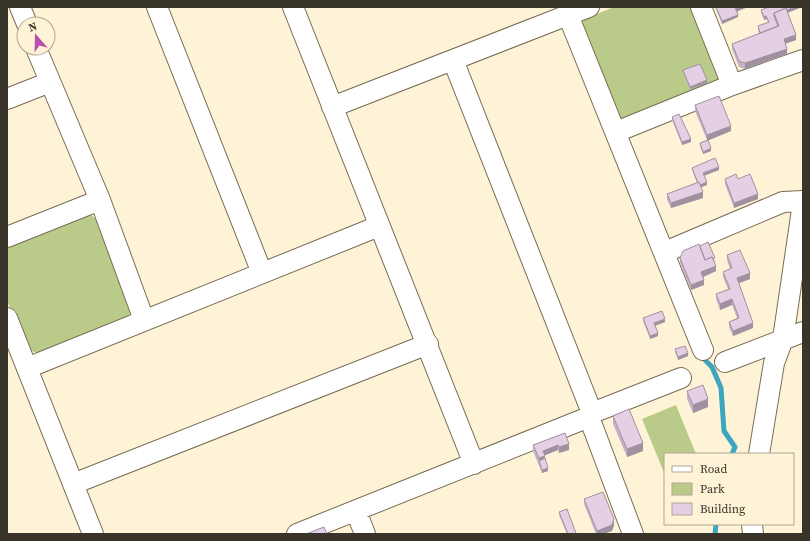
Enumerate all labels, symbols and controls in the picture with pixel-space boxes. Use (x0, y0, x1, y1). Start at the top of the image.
north arrow (16, 16, 56, 56)
text: N (26, 19, 39, 35)
legend (664, 453, 794, 525)
text: Road (700, 461, 727, 477)
text: Park (700, 481, 725, 497)
text: Building (700, 501, 745, 517)

